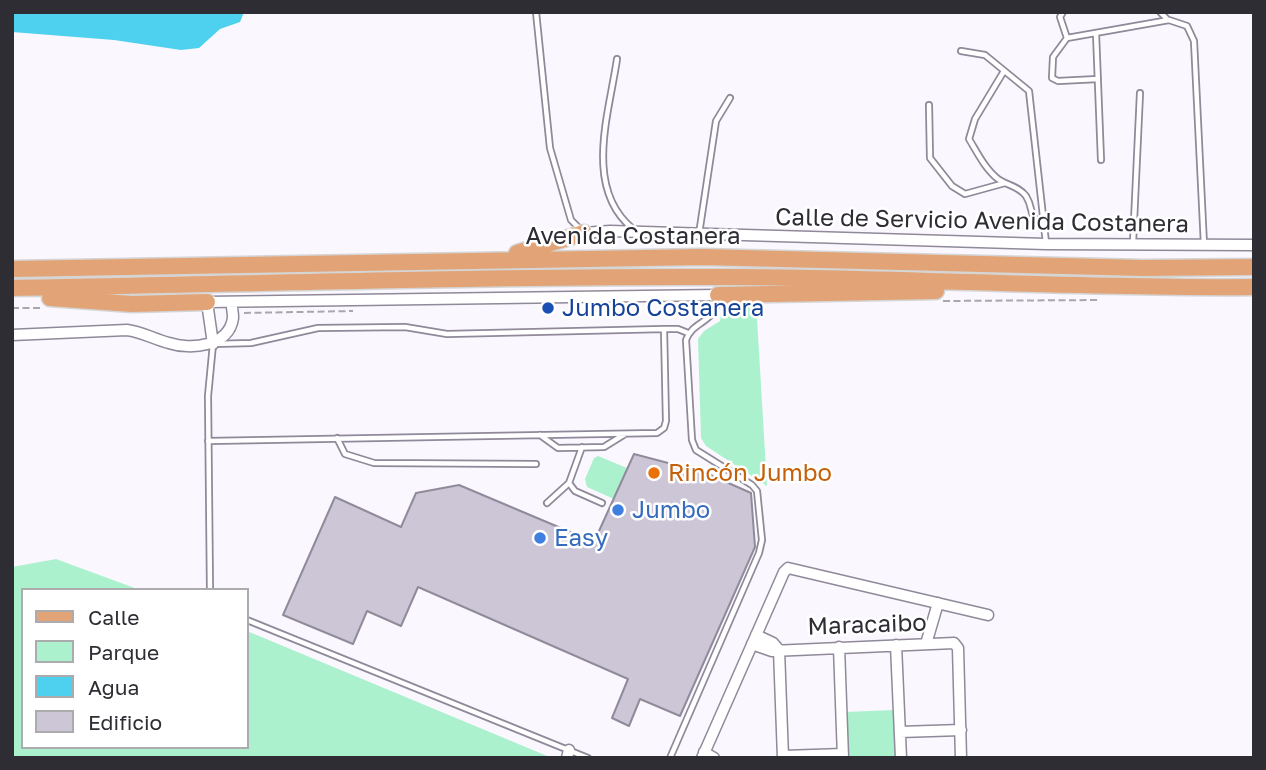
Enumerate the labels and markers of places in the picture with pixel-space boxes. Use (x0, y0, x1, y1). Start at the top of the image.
place label: Jumbo Costanera (562, 294, 764, 322)
marker: Jumbo Costanera (540, 300, 556, 316)
place label: Rincón Jumbo (668, 459, 832, 487)
marker: Rincón Jumbo (646, 465, 662, 481)
place label: Jumbo (632, 496, 710, 524)
marker: Jumbo (610, 502, 626, 518)
place label: Easy (554, 524, 608, 552)
marker: Easy (532, 530, 548, 546)

